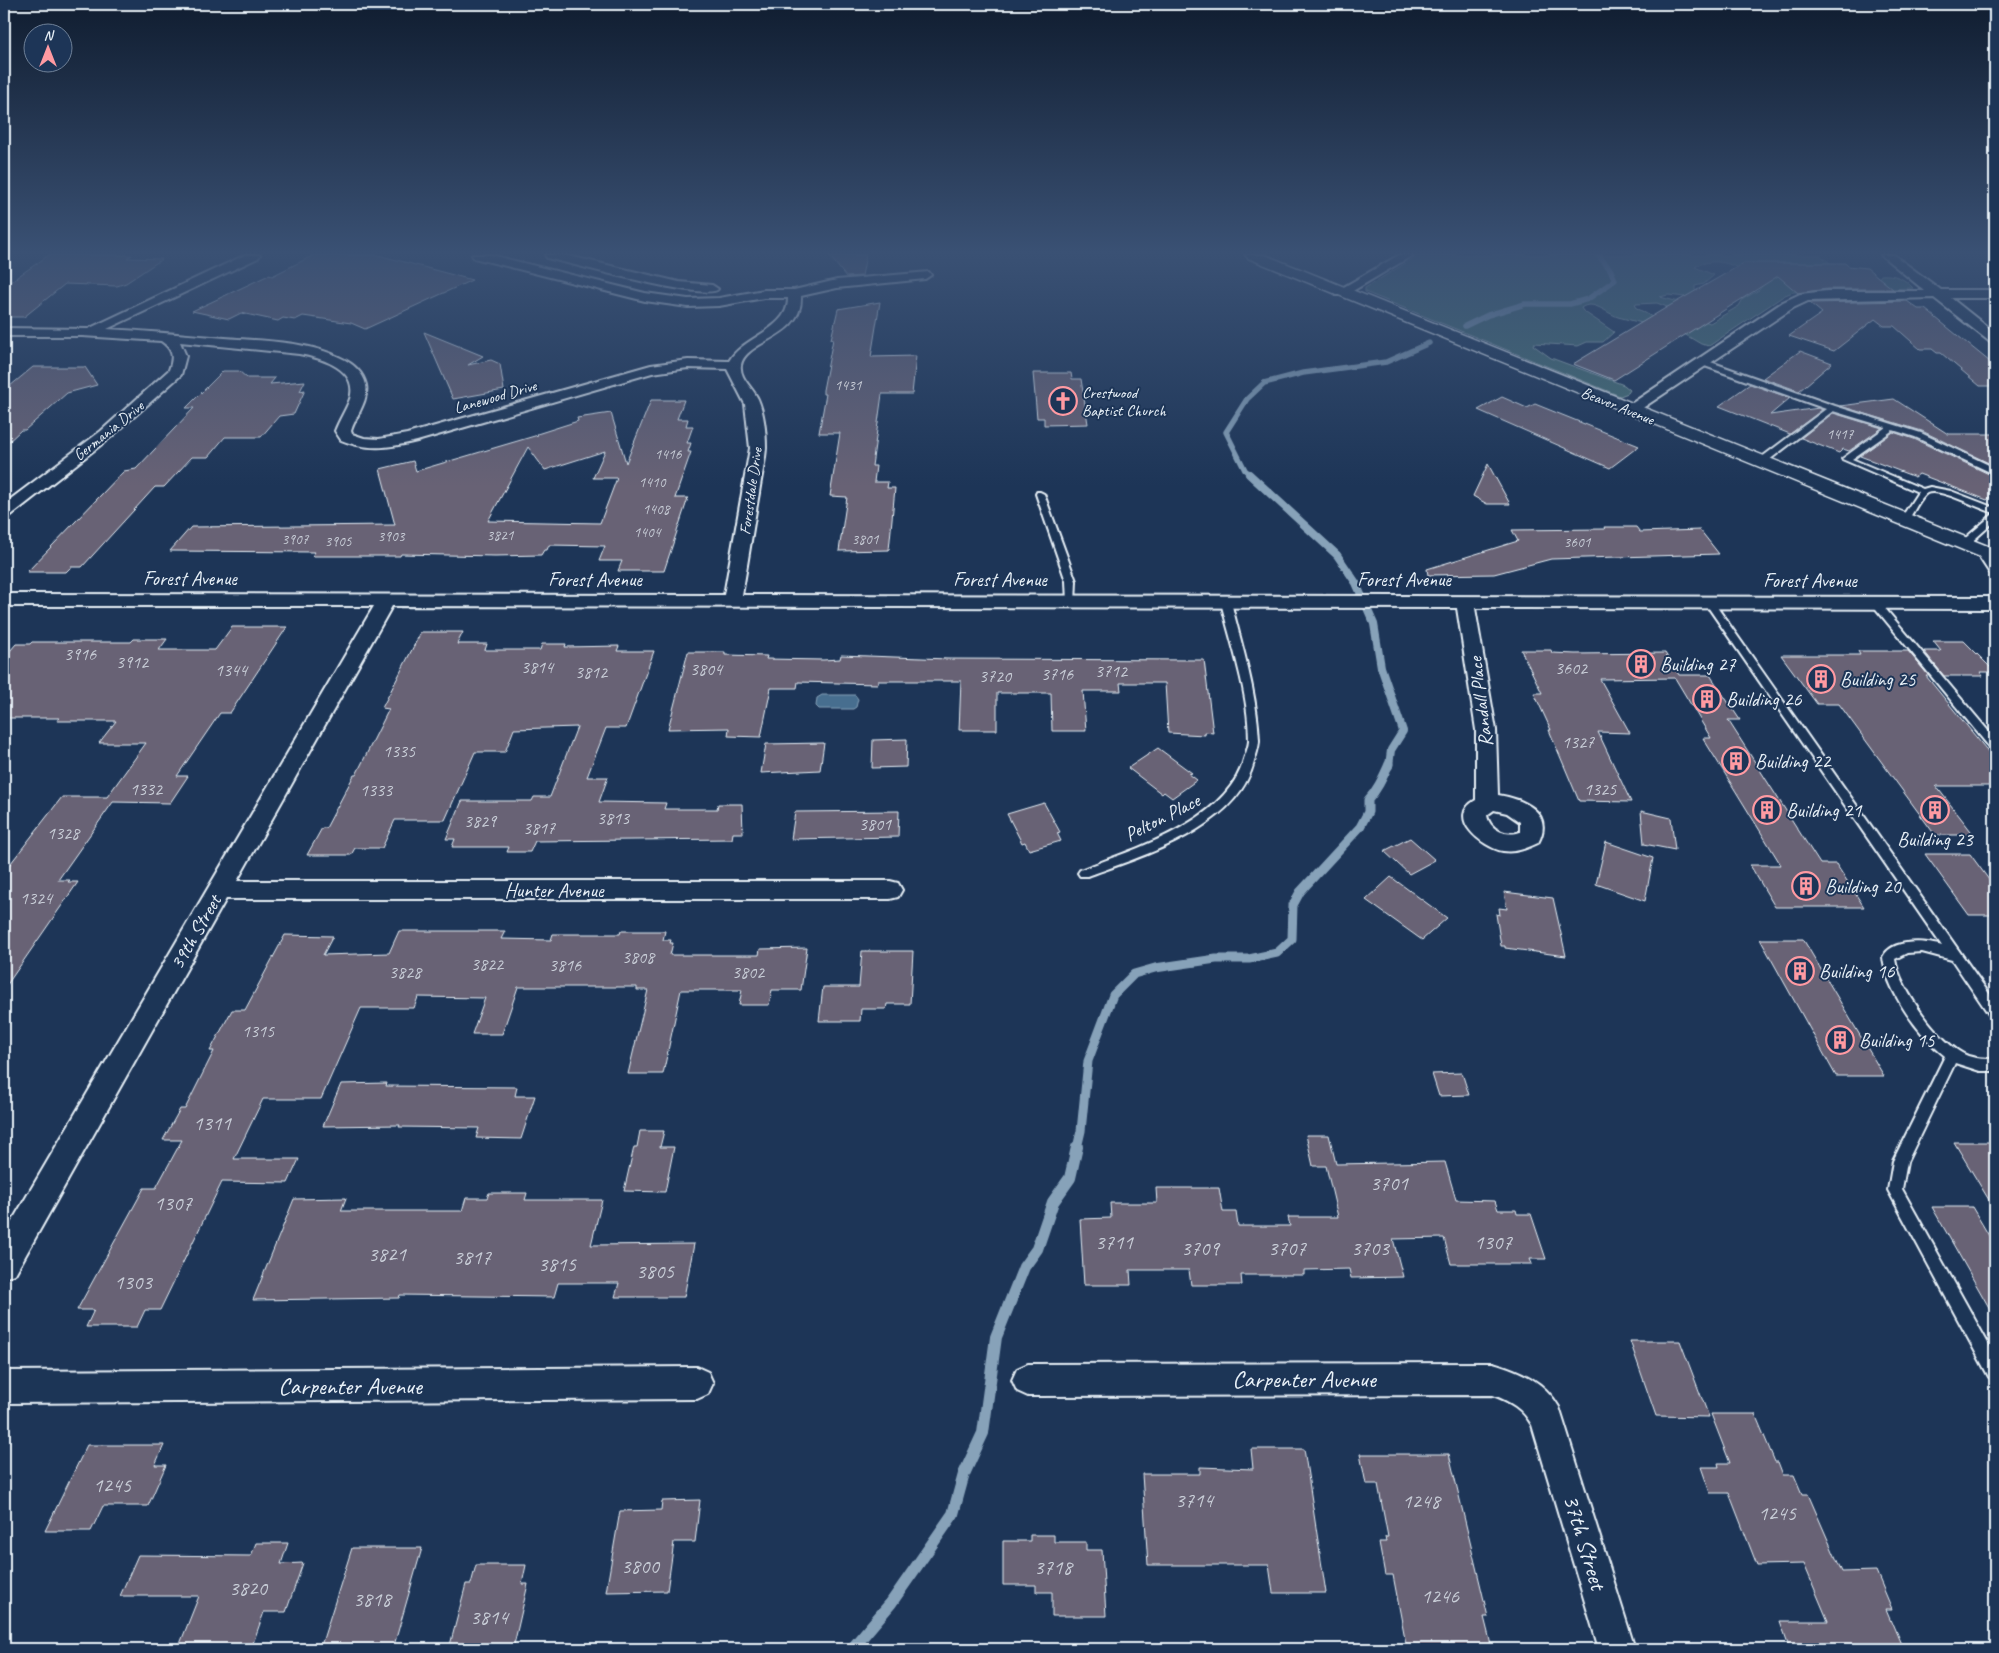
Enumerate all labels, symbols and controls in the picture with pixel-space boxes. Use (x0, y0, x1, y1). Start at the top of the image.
north arrow (22, 22, 72, 72)
text: N (44, 27, 55, 44)
street label: Lanewood Drive (452, 375, 540, 418)
house number: 1431 (834, 376, 863, 395)
street label: Beaver Avenue (1578, 382, 1659, 430)
place label: Crestwood Baptist Church (1082, 383, 1166, 421)
church icon: Crestwood Baptist Church (1048, 386, 1078, 416)
street label: Germania Drive (69, 395, 149, 465)
house number: 1417 (1826, 425, 1855, 444)
house number: 1416 (654, 445, 683, 464)
street label: Forestdale Drive (735, 445, 767, 536)
house number: 1410 (638, 473, 667, 492)
house number: 1408 (642, 500, 671, 519)
house number: 1404 (633, 523, 662, 542)
house number: 3821 (486, 526, 515, 545)
house number: 3903 (377, 527, 406, 546)
house number: 3907 (281, 530, 310, 549)
house number: 3801 (851, 530, 880, 549)
house number: 3905 (324, 532, 353, 551)
house number: 3601 (1563, 533, 1592, 552)
street label: Forest Avenue (143, 566, 238, 591)
street label: Forest Avenue (548, 567, 643, 592)
street label: Forest Avenue (953, 567, 1048, 592)
street label: Forest Avenue (1357, 567, 1452, 592)
street label: Forest Avenue (1763, 568, 1858, 593)
house number: 3916 (64, 643, 97, 665)
building icon: Building 27 (1626, 649, 1656, 679)
house number: 3912 (116, 651, 150, 673)
place label: Building 27 (1660, 652, 1736, 677)
street label: Randall Place (1462, 654, 1498, 748)
house number: 3814 (521, 656, 555, 678)
house number: 3602 (1555, 657, 1589, 679)
house number: 3804 (690, 658, 724, 680)
house number: 1344 (215, 659, 249, 681)
house number: 3712 (1095, 660, 1129, 682)
house number: 3812 (575, 661, 609, 683)
house number: 3716 (1041, 663, 1074, 685)
building icon: Building 25 (1806, 664, 1836, 694)
house number: 3720 (979, 665, 1013, 687)
place label: Building 25 (1840, 667, 1916, 692)
building icon: Building 26 (1692, 684, 1722, 714)
place label: Building 26 (1726, 687, 1802, 712)
house number: 1327 (1562, 731, 1595, 753)
house number: 1335 (383, 740, 416, 762)
building icon: Building 22 (1721, 746, 1751, 776)
place label: Building 22 (1755, 749, 1832, 774)
house number: 1332 (130, 778, 164, 800)
house number: 1325 (1584, 778, 1617, 800)
house number: 1333 (360, 779, 394, 801)
street label: Pelton Place (1120, 787, 1205, 847)
building icon: Building 21 (1752, 795, 1782, 825)
building icon: Building 23 (1920, 795, 1950, 825)
place label: Building 21 (1786, 798, 1862, 823)
house number: 3813 (597, 807, 631, 829)
house number: 3829 (464, 810, 498, 832)
house number: 3801 (859, 813, 892, 835)
house number: 3817 (523, 817, 556, 839)
house number: 1328 (47, 822, 81, 844)
place label: Building 23 (1897, 827, 1975, 852)
building icon: Building 20 (1791, 871, 1821, 901)
place label: Building 20 (1825, 874, 1902, 899)
street label: Hunter Avenue (505, 878, 605, 903)
house number: 1324 (20, 887, 54, 909)
street label: 39th Street (164, 889, 228, 974)
house number: 3808 (622, 946, 656, 968)
house number: 3822 (471, 953, 505, 975)
house number: 3816 (549, 954, 582, 976)
building icon: Building 16 (1785, 956, 1815, 986)
place label: Building 16 (1819, 959, 1895, 984)
house number: 3828 (389, 961, 423, 983)
house number: 3802 (732, 961, 766, 983)
house number: 1315 (242, 1020, 275, 1042)
building icon: Building 15 (1825, 1025, 1855, 1055)
place label: Building 15 (1859, 1028, 1935, 1053)
house number: 1311 (193, 1110, 232, 1136)
house number: 3701 (1370, 1170, 1409, 1196)
house number: 1307 (154, 1190, 193, 1216)
house number: 3711 (1095, 1229, 1134, 1255)
house number: 1307 (1474, 1229, 1513, 1255)
house number: 3709 (1181, 1235, 1220, 1261)
house number: 3707 (1268, 1235, 1307, 1261)
house number: 3703 (1351, 1235, 1390, 1261)
house number: 3821 (368, 1241, 407, 1267)
house number: 3817 (453, 1244, 492, 1270)
house number: 3815 (538, 1251, 577, 1277)
house number: 3805 (636, 1258, 675, 1284)
house number: 1303 (114, 1269, 153, 1295)
street label: Carpenter Avenue (1232, 1364, 1378, 1394)
street label: Carpenter Avenue (278, 1371, 424, 1401)
house number: 1245 (93, 1472, 132, 1498)
house number: 3714 (1175, 1487, 1215, 1513)
house number: 1248 (1402, 1488, 1442, 1514)
street label: 37th Street (1556, 1491, 1614, 1595)
house number: 1245 (1758, 1500, 1797, 1526)
house number: 3800 (621, 1553, 660, 1579)
house number: 3718 (1034, 1554, 1074, 1580)
house number: 3820 (229, 1575, 268, 1601)
house number: 1246 (1421, 1583, 1459, 1609)
house number: 3818 (353, 1586, 393, 1612)
house number: 3814 (470, 1604, 510, 1630)

